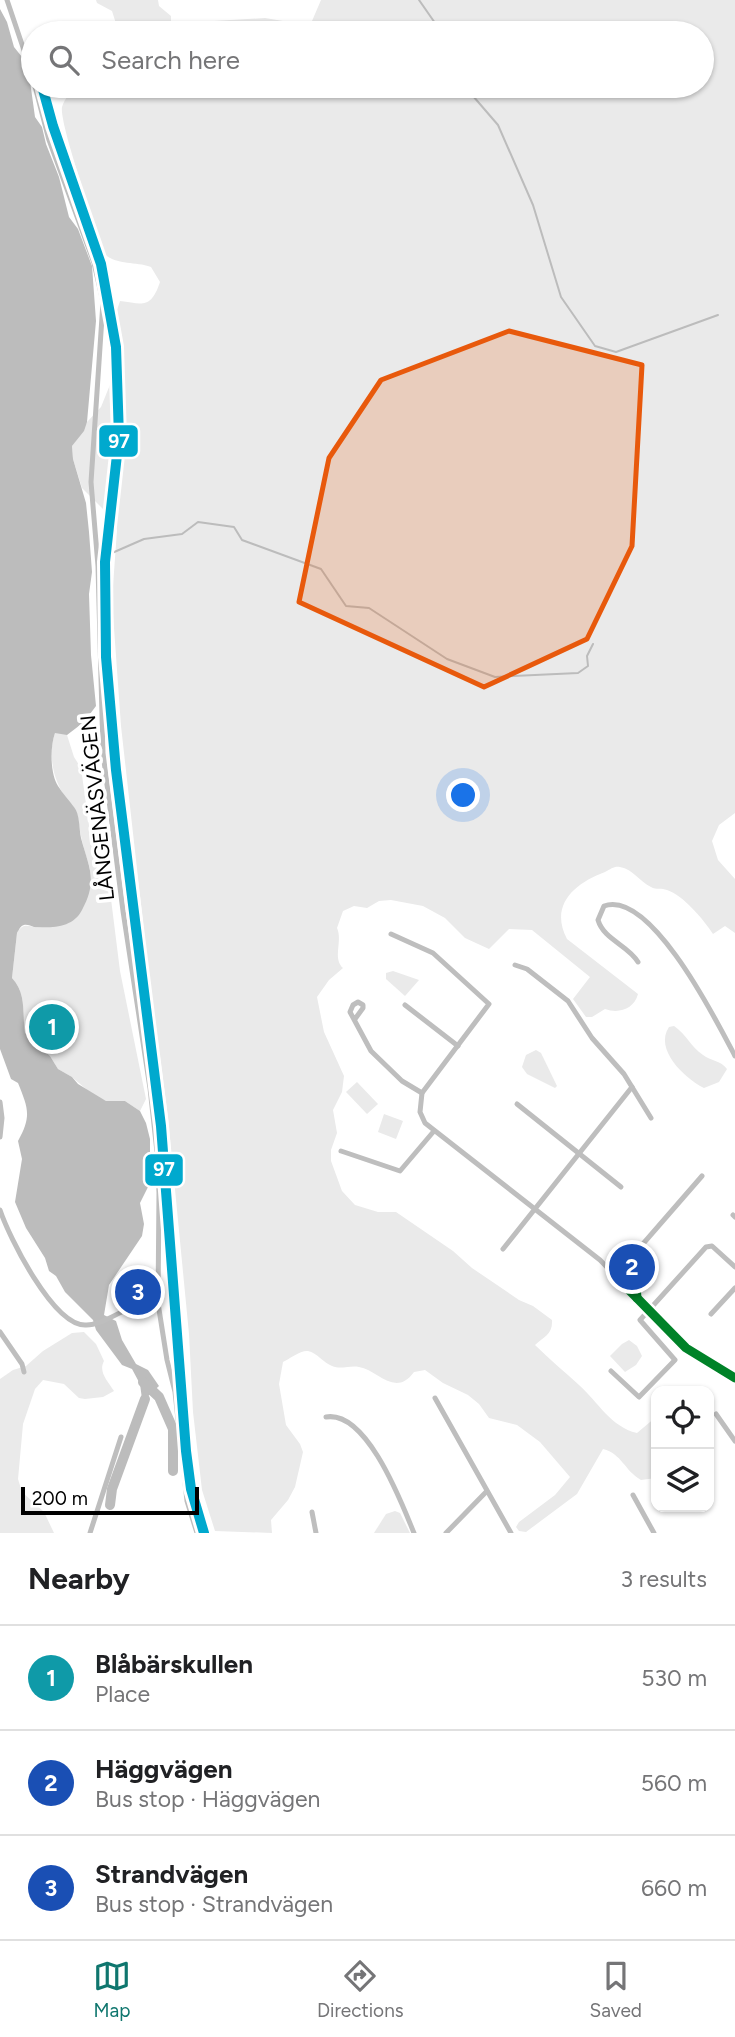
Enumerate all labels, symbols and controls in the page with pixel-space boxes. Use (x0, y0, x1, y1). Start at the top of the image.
search box (21, 21, 714, 98)
icon: search (45, 41, 83, 79)
text: Search here (101, 44, 240, 76)
line badge: 97 (98, 424, 139, 458)
text: 97 (108, 430, 130, 453)
street label: LÅNGENÄSVÄGEN (75, 714, 119, 902)
your location (446, 778, 480, 812)
pin: 1 (29, 1001, 75, 1053)
line badge: 97 (144, 1153, 184, 1187)
text: 97 (153, 1158, 175, 1181)
pin: 2 (609, 1241, 655, 1293)
pin: 3 (115, 1266, 161, 1318)
map controls (651, 1386, 714, 1512)
button: locate (651, 1386, 714, 1449)
button: layers (651, 1449, 714, 1512)
scale bar (21, 1484, 200, 1516)
text: 200 m (32, 1487, 88, 1510)
text: Nearby (28, 1560, 130, 1597)
text: 3 results (620, 1565, 707, 1593)
text: Blåbärskullen (95, 1648, 253, 1680)
text: 1 (46, 1664, 56, 1692)
text: 530 m (641, 1664, 707, 1692)
text: Place (95, 1680, 150, 1708)
text: Häggvägen (95, 1753, 232, 1785)
text: 2 (44, 1769, 58, 1797)
text: 560 m (641, 1769, 707, 1797)
text: Bus stop · Häggvägen (95, 1785, 320, 1813)
text: Strandvägen (95, 1858, 248, 1890)
text: 3 (45, 1874, 57, 1902)
text: 660 m (641, 1874, 707, 1902)
text: Bus stop · Strandvägen (95, 1890, 333, 1918)
tab: Map (93, 1957, 131, 2022)
tab: Directions (317, 1957, 404, 2022)
tab: Saved (590, 1957, 642, 2022)

